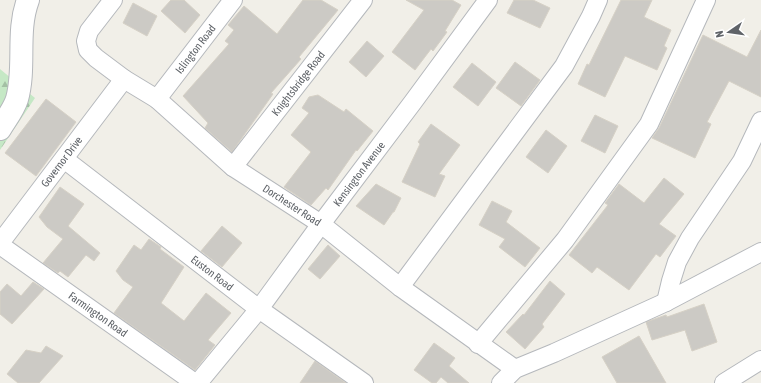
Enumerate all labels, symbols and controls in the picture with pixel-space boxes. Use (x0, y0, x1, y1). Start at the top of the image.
north arrow (709, 12, 749, 52)
street label: Islington Road (173, 22, 218, 76)
text: N (713, 30, 726, 39)
street label: Knightsbridge Road (269, 49, 327, 118)
street label: Governor Drive (39, 134, 84, 189)
street label: Kensington Avenue (331, 139, 387, 208)
street label: Dorchester Road (261, 182, 323, 228)
street label: Euston Road (189, 253, 236, 293)
street label: Farmington Road (66, 289, 130, 339)

